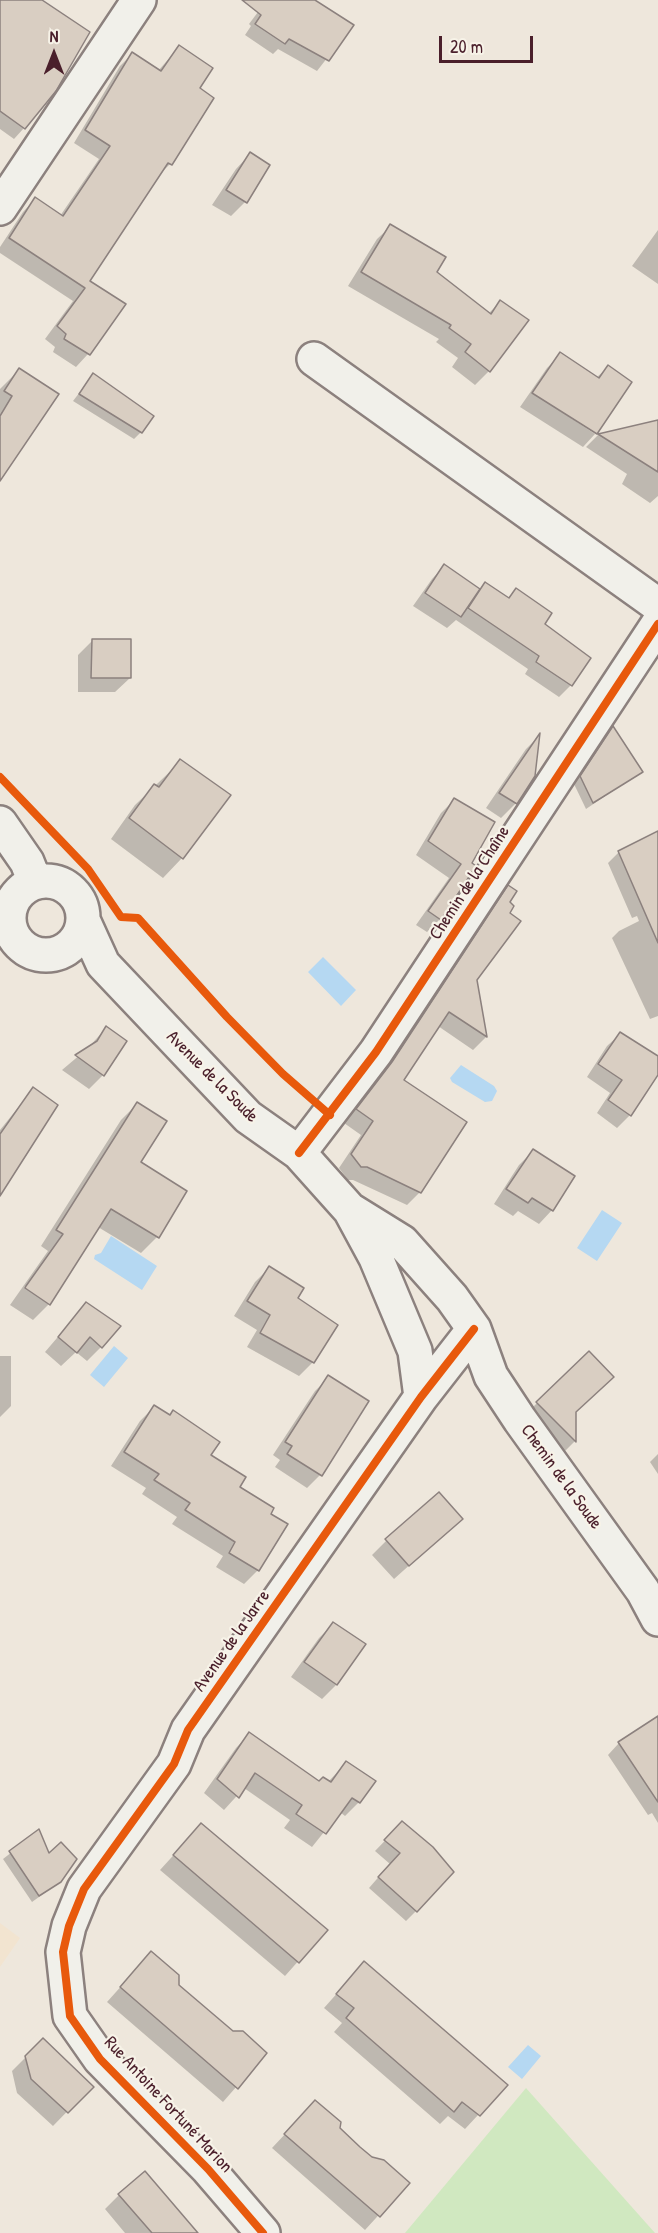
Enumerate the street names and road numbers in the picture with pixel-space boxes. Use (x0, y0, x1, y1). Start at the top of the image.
street label: Chemin de la Chaîne (425, 822, 515, 944)
street label: Avenue de la Soude (162, 1027, 262, 1127)
street label: Chemin de la Soude (516, 1420, 606, 1534)
street label: Avenue de la Jarre (189, 1586, 275, 1696)
street label: Rue Antoine Fortuné Marion (99, 2032, 237, 2178)

